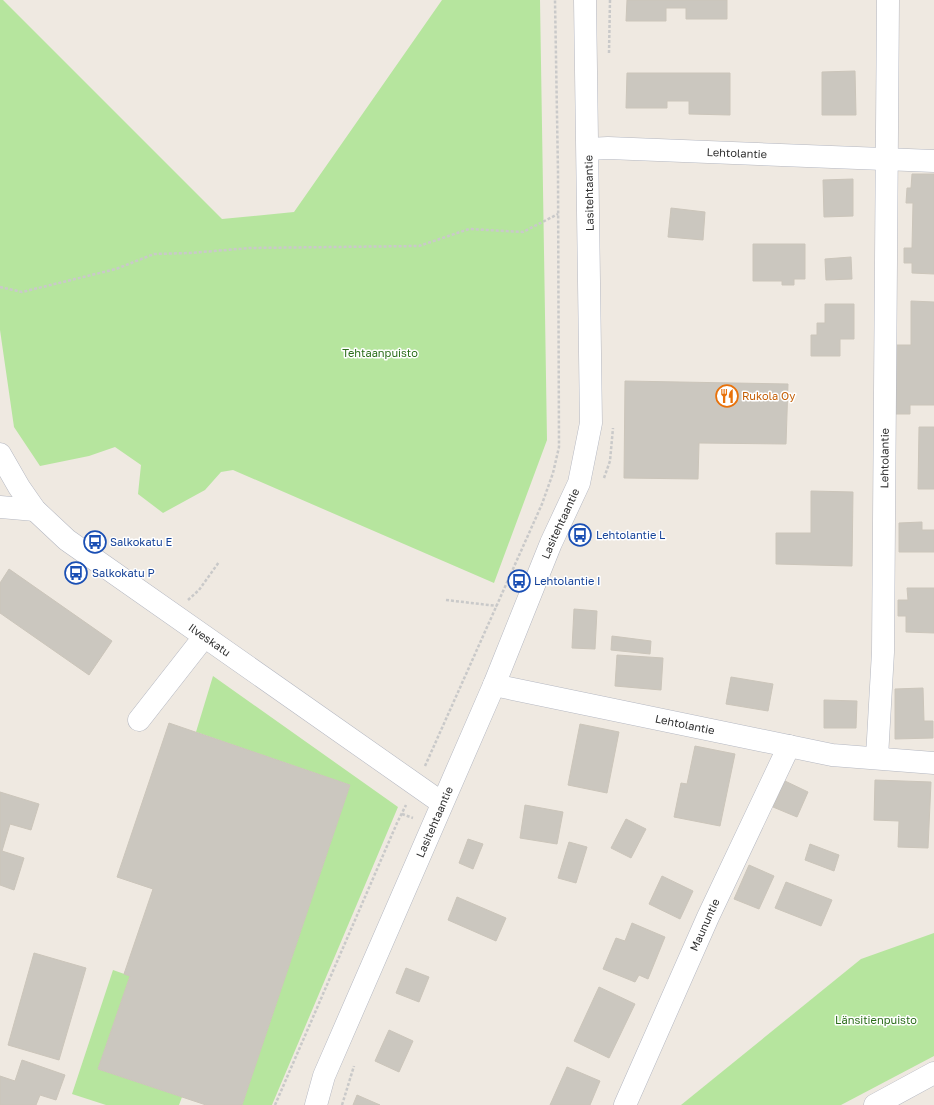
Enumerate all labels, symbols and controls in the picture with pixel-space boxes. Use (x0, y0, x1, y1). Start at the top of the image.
street label: Lehtolantie (706, 145, 767, 160)
street label: Lasitehtaantie (581, 155, 596, 231)
park label: Tehtaanpuisto (342, 346, 418, 359)
restaurant icon: Rukola Oy (714, 383, 740, 409)
place label: Rukola Oy (742, 389, 795, 402)
street label: Lehtolantie (877, 428, 891, 488)
street label: Lasitehtaantie (538, 486, 582, 561)
bus stop icon: Lehtolantie L (567, 522, 593, 548)
place label: Lehtolantie L (596, 528, 666, 541)
bus stop icon: Salkokatu E (82, 529, 108, 555)
place label: Salkokatu E (110, 535, 172, 548)
bus stop icon: Salkokatu P (63, 560, 89, 586)
place label: Salkokatu P (92, 566, 155, 579)
bus stop icon: Lehtolantie I (506, 568, 532, 594)
place label: Lehtolantie I (534, 574, 601, 587)
street label: Ilveskatu (186, 620, 233, 659)
street label: Lehtolantie (654, 712, 716, 737)
street label: Lasitehtaantie (413, 784, 455, 859)
street label: Maununtie (687, 896, 722, 953)
park label: Länsitienpuisto (835, 1013, 917, 1026)

